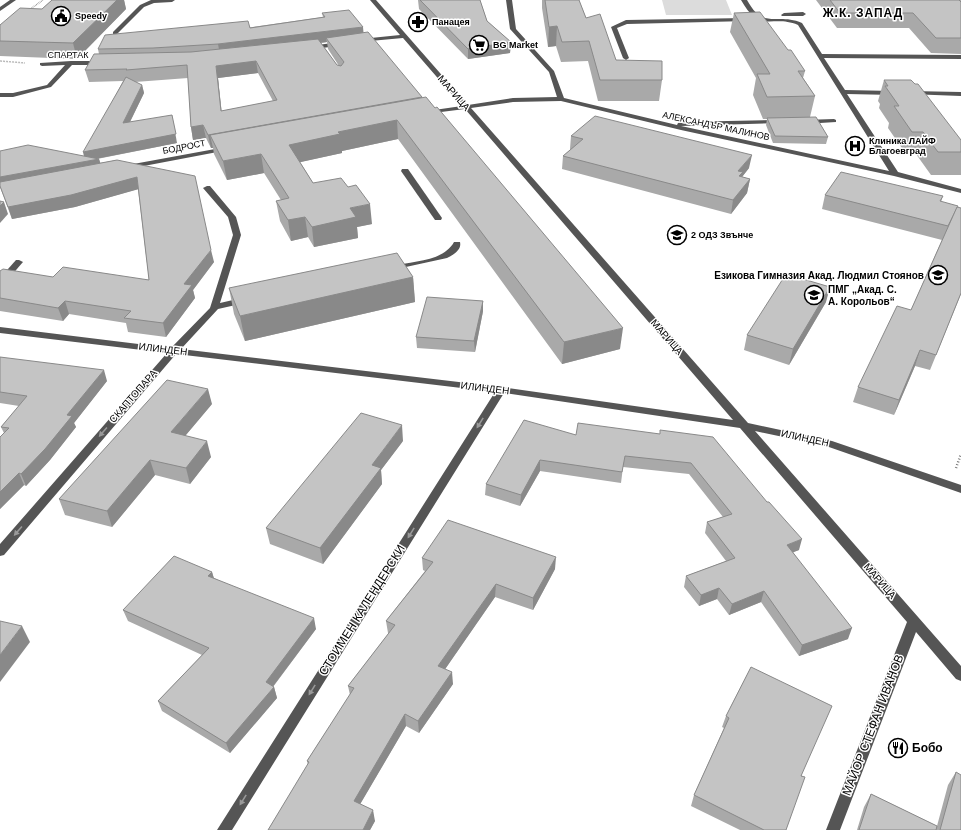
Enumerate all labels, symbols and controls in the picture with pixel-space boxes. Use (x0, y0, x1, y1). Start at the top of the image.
public building icon: Speedy (50, 5, 72, 27)
district label: Ж.К. ЗАПАД (822, 6, 903, 20)
place label: Speedy (75, 11, 107, 21)
pharmacy icon: Панацея (407, 11, 429, 33)
place label: Панацея (432, 17, 470, 27)
supermarket icon: BG Market (468, 34, 490, 56)
place label: BG Market (493, 40, 538, 50)
street label: СПАРТАК (47, 50, 89, 60)
street label: МАРИЦА (436, 73, 472, 113)
street label: АЛЕКСАНДЪР МАЛИНОВ (661, 110, 771, 142)
hospital icon: Клиника ЛАЙФ Благоевград (844, 135, 866, 157)
place label: Клиника ЛАЙФ Благоевград (869, 135, 936, 156)
street label: БОДРОСТ (162, 138, 207, 156)
school or university icon: 2 ОДЗ Звънче (666, 224, 688, 246)
place label: 2 ОДЗ Звънче (691, 230, 753, 240)
school or university icon: Езикова Гимназия Акад. Людмил Стоянов (927, 264, 949, 286)
place label: Езикова Гимназия Акад. Людмил Стоянов (714, 270, 924, 281)
school or university icon: ПМГ „Акад. С. А. Корольов“ (803, 284, 825, 306)
place label: ПМГ „Акад. С. А. Корольов“ (828, 284, 897, 307)
street label: МАРИЦА (649, 317, 685, 357)
street label: ИЛИНДЕН (138, 341, 188, 357)
street label: СКАПТОПАРА (107, 367, 159, 425)
street label: ИЛИНДЕН (460, 380, 510, 396)
one-way arrow (476, 418, 484, 428)
one-way arrow (98, 427, 107, 437)
street label: ИЛИНДЕН (780, 428, 830, 448)
one-way arrow (14, 525, 23, 536)
one-way arrow (407, 528, 415, 538)
street label: СТОИМЕН КАЛЕНДЕРСКИ (316, 542, 408, 678)
street label: МАРИЦА (862, 561, 898, 601)
street label: МАЙОР СТЕФАН ИВАНОВ (839, 652, 906, 798)
one-way arrow (308, 685, 316, 695)
restaurant icon: Бобо (887, 737, 909, 759)
place label: Бобо (912, 741, 943, 755)
one-way arrow (239, 795, 247, 806)

